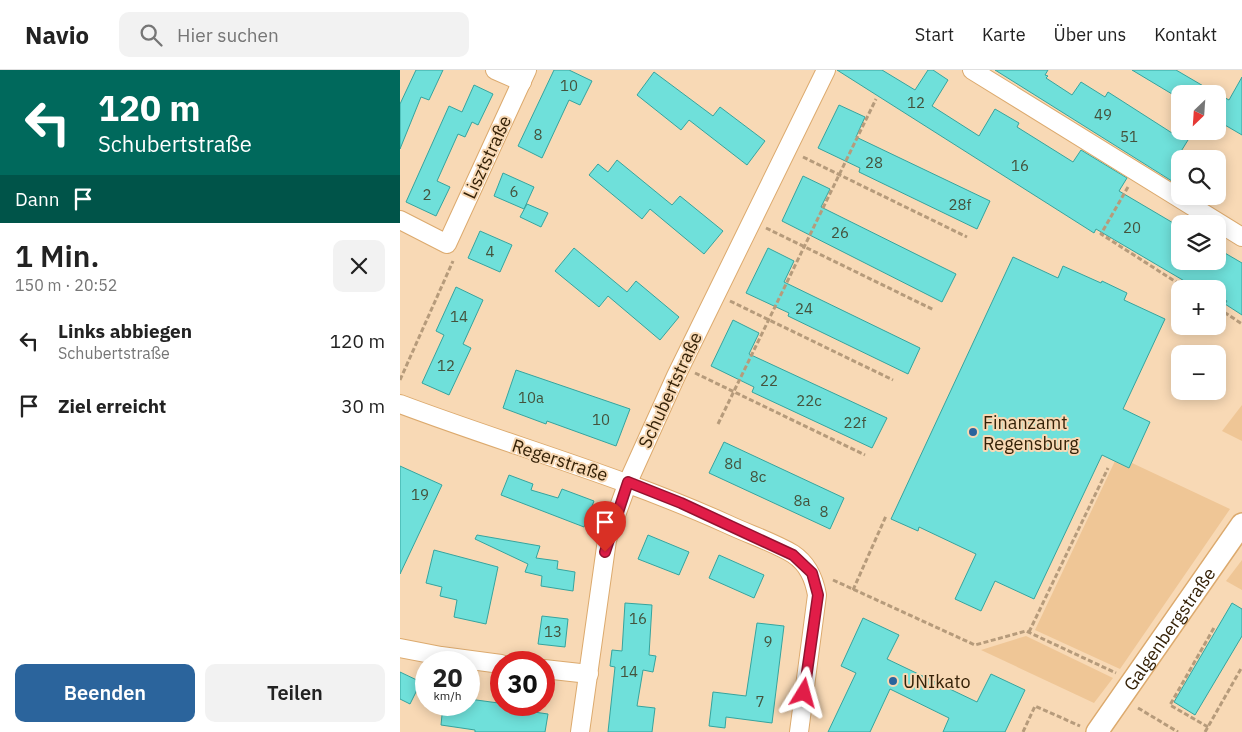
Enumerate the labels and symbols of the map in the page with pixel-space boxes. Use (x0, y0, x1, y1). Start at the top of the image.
house number: 10 (560, 76, 578, 95)
north arrow (1171, 85, 1226, 140)
house number: 12 (907, 93, 925, 112)
house number: 49 (1094, 105, 1112, 124)
street label: Lisztstraße (458, 112, 516, 202)
house number: 8 (533, 125, 543, 144)
house number: 51 (1120, 127, 1138, 146)
house number: 28 (865, 153, 883, 172)
house number: 16 (1011, 156, 1029, 175)
house number: 6 (509, 182, 519, 201)
house number: 2 (422, 185, 432, 204)
house number: 28f (949, 195, 972, 214)
house number: 20 (1123, 218, 1141, 237)
house number: 26 (831, 223, 849, 242)
house number: 4 (485, 242, 495, 261)
house number: 24 (795, 299, 813, 318)
house number: 14 (450, 307, 468, 326)
street label: Schubertstraße (633, 328, 707, 452)
house number: 12 (437, 356, 455, 375)
house number: 22 (760, 371, 778, 390)
house number: 10a (518, 388, 544, 407)
house number: 22c (796, 391, 822, 410)
house number: 10 (592, 410, 610, 429)
place label: Finanzamt Regensburg (983, 411, 1079, 455)
house number: 22f (844, 413, 867, 432)
marker: Finanzamt Regensburg (967, 426, 979, 438)
street label: Regerstraße (509, 434, 611, 486)
house number: 8d (724, 454, 742, 473)
house number: 8c (750, 467, 767, 486)
house number: 19 (411, 485, 429, 504)
house number: 8a (793, 491, 811, 510)
pin (584, 501, 626, 552)
house number: 8 (819, 502, 829, 521)
street label: Galgenbergstraße (1118, 562, 1220, 695)
house number: 16 (629, 609, 647, 628)
house number: 13 (544, 622, 562, 641)
house number: 9 (763, 632, 773, 651)
speed limit sign: 30 (490, 651, 555, 716)
house number: 14 (620, 662, 638, 681)
position arrow (777, 666, 829, 718)
place label: UNIkato (903, 670, 970, 693)
marker: UNIkato (887, 675, 899, 687)
house number: 7 (755, 692, 765, 711)

